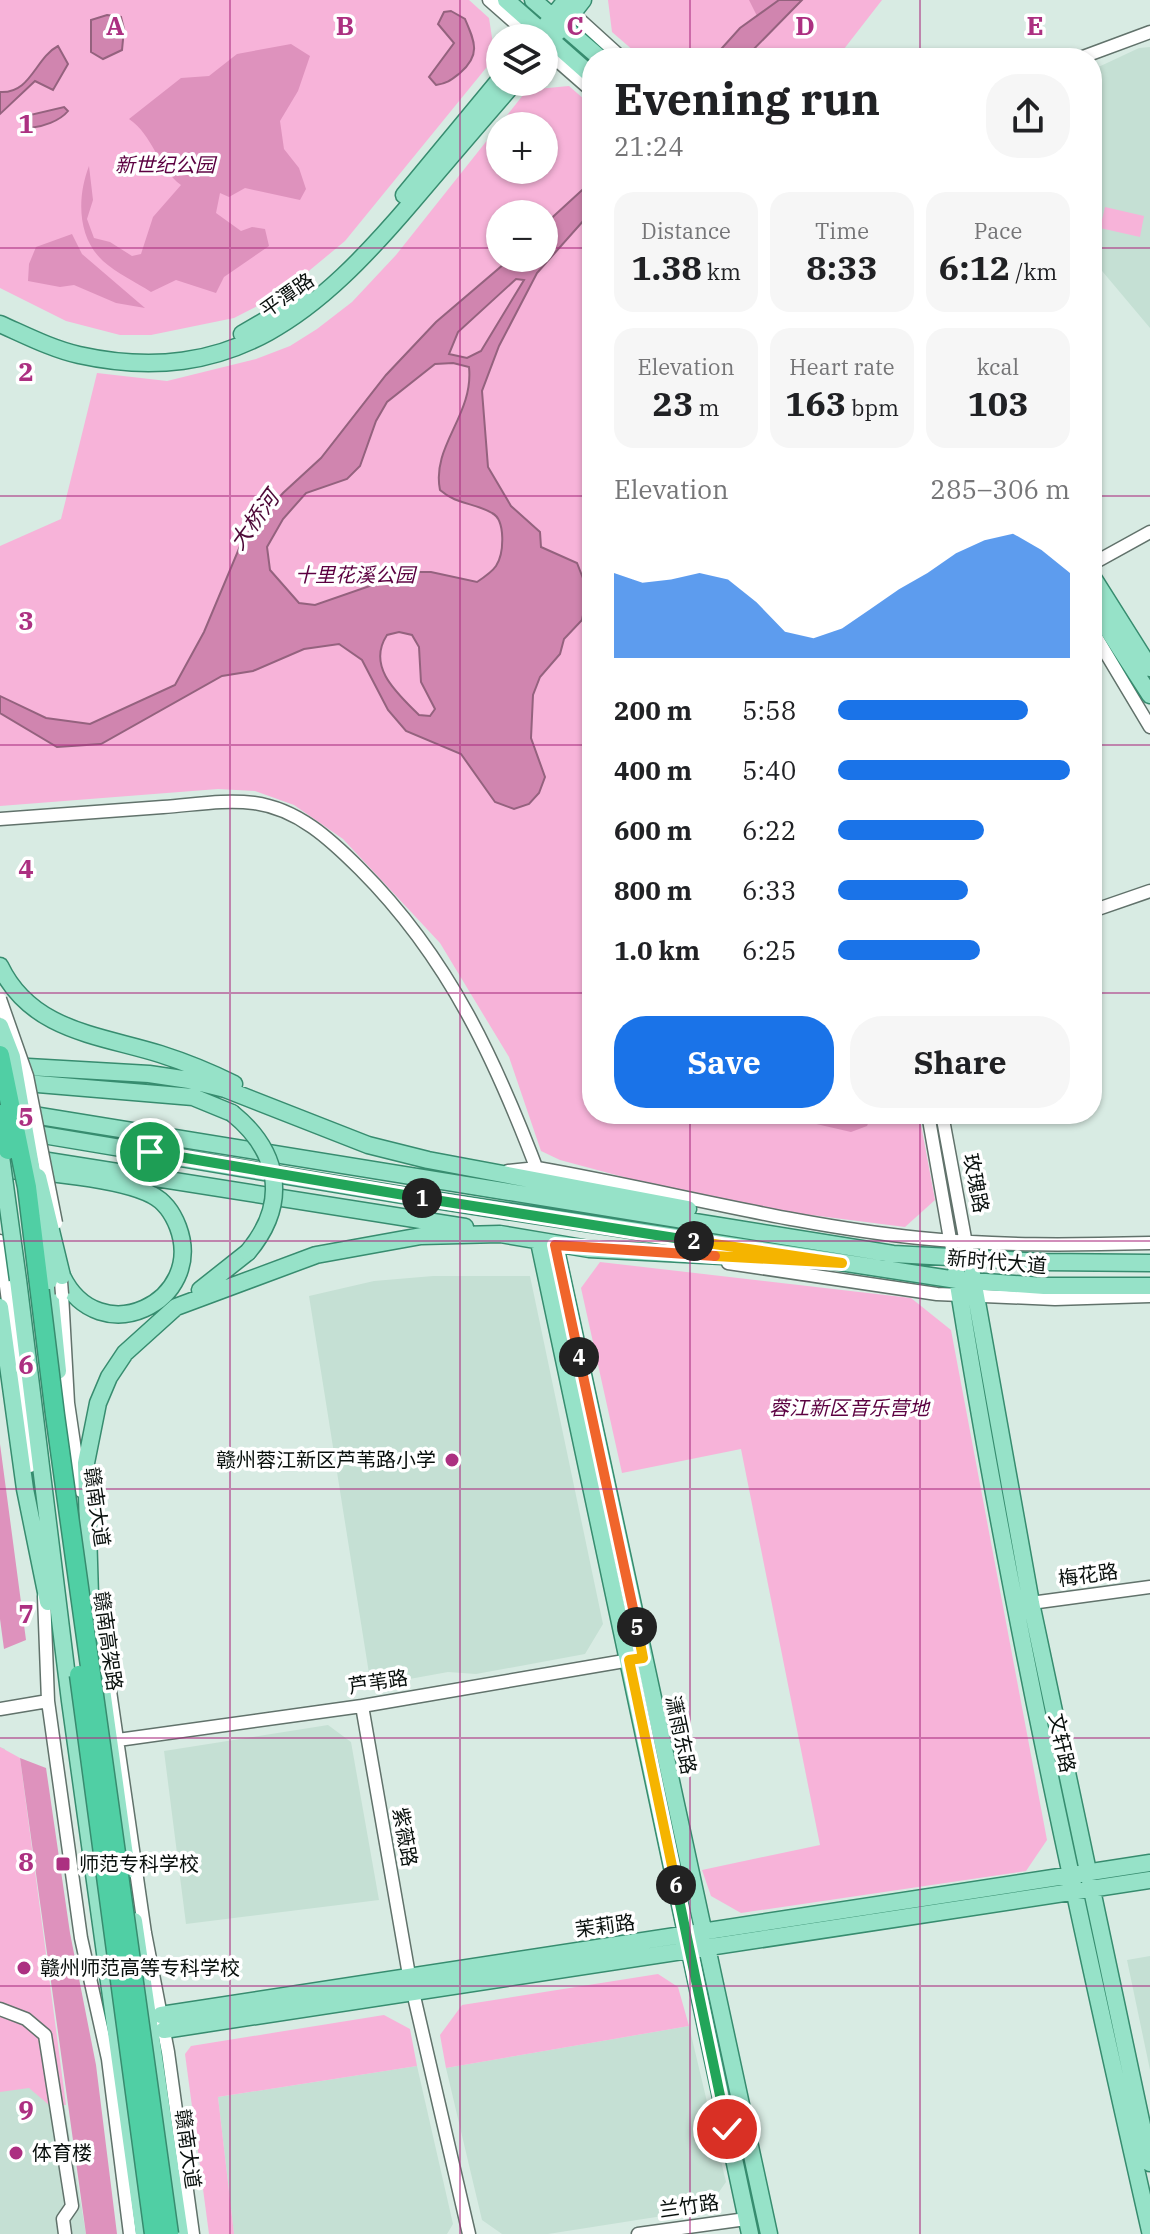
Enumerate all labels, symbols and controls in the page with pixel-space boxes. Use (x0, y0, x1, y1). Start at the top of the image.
text: A (106, 8, 124, 42)
text: B (336, 8, 354, 42)
text: C (566, 8, 584, 42)
text: D (795, 8, 815, 42)
text: E (1026, 8, 1044, 42)
map controls (486, 24, 558, 272)
button: layers (486, 24, 558, 96)
text: Evening run (614, 70, 880, 127)
button: share (986, 74, 1070, 158)
text: 1 (18, 106, 34, 140)
button: + (486, 112, 558, 184)
text: 21:24 (614, 129, 684, 163)
park label: 新世纪公园 (115, 151, 218, 178)
button: − (486, 200, 558, 272)
text: Distance (641, 216, 731, 245)
text: Time (815, 216, 869, 245)
text: Pace (974, 216, 1022, 245)
text: 1.38 (631, 245, 702, 289)
text: 8:33 (806, 245, 878, 289)
text: 6:12 (939, 245, 1010, 289)
text: km (702, 257, 741, 286)
text: /km (1010, 257, 1057, 286)
street label: 平潭路 (254, 266, 319, 323)
text: Elevation (638, 352, 734, 381)
text: Heart rate (789, 352, 895, 381)
text: kcal (977, 352, 1019, 381)
text: 2 (18, 354, 34, 388)
text: 23 (653, 381, 693, 425)
text: 163 (785, 381, 846, 425)
text: 103 (967, 381, 1029, 425)
text: m (693, 393, 719, 422)
text: bpm (846, 393, 899, 422)
text: Elevation (614, 472, 729, 506)
text: 285–306 m (930, 472, 1070, 506)
water label: 大桥河 (222, 481, 287, 555)
park label: 十里花溪公园 (295, 561, 418, 588)
text: 3 (18, 603, 34, 637)
text: 200 m (614, 693, 692, 727)
text: 5:58 (742, 693, 796, 727)
text: 400 m (614, 753, 692, 787)
text: 5:40 (742, 753, 796, 787)
text: 600 m (614, 813, 692, 847)
text: 6:22 (742, 813, 796, 847)
text: 4 (18, 851, 34, 885)
text: 800 m (614, 873, 692, 907)
text: 6:33 (742, 873, 796, 907)
text: 1.0 km (614, 933, 700, 967)
text: 6:25 (742, 933, 796, 967)
button: Save (614, 1016, 834, 1108)
button: Share (850, 1016, 1070, 1108)
text: 5 (18, 1099, 34, 1133)
pin (116, 1118, 184, 1186)
icon: arrive (128, 1130, 172, 1174)
street label: 玫瑰路 (958, 1151, 995, 1215)
pin: 1 (402, 1178, 442, 1218)
text: 1 (415, 1183, 429, 1212)
pin: 2 (674, 1221, 714, 1261)
text: 2 (687, 1226, 701, 1255)
street label: 新时代大道 (946, 1244, 1048, 1279)
pin: 4 (559, 1337, 599, 1377)
text: 4 (572, 1342, 586, 1371)
text: 6 (18, 1347, 34, 1381)
park label: 蓉江新区音乐营地 (769, 1394, 931, 1421)
place label: 赣州蓉江新区芦苇路小学 (216, 1446, 436, 1473)
marker: 赣州蓉江新区芦苇路小学 (443, 1451, 461, 1469)
street label: 赣南大道 (79, 1465, 116, 1548)
street label: 梅花路 (1056, 1557, 1120, 1592)
street label: 赣南高架路 (88, 1590, 129, 1692)
text: 7 (18, 1596, 34, 1630)
pin: 5 (617, 1607, 657, 1647)
text: 5 (630, 1612, 644, 1641)
street label: 芦苇路 (346, 1663, 410, 1700)
street label: 潇雨东路 (660, 1693, 703, 1777)
street label: 文轩路 (1043, 1711, 1082, 1775)
street label: 紫薇路 (387, 1805, 424, 1869)
text: 8 (18, 1844, 34, 1878)
place label: 师范专科学校 (79, 1850, 199, 1877)
marker: 师范专科学校 (54, 1855, 72, 1873)
pin: 6 (656, 1865, 696, 1905)
text: 6 (669, 1870, 683, 1899)
street label: 茉莉路 (573, 1908, 637, 1943)
place label: 赣州师范高等专科学校 (40, 1954, 240, 1981)
marker: 赣州师范高等专科学校 (15, 1959, 33, 1977)
text: 9 (18, 2092, 34, 2126)
pin (693, 2095, 761, 2163)
street label: 赣南大道 (170, 2107, 207, 2190)
icon: check (705, 2107, 749, 2151)
place label: 体育楼 (32, 2139, 92, 2166)
marker: 体育楼 (7, 2144, 25, 2162)
street label: 兰竹路 (657, 2188, 721, 2223)

